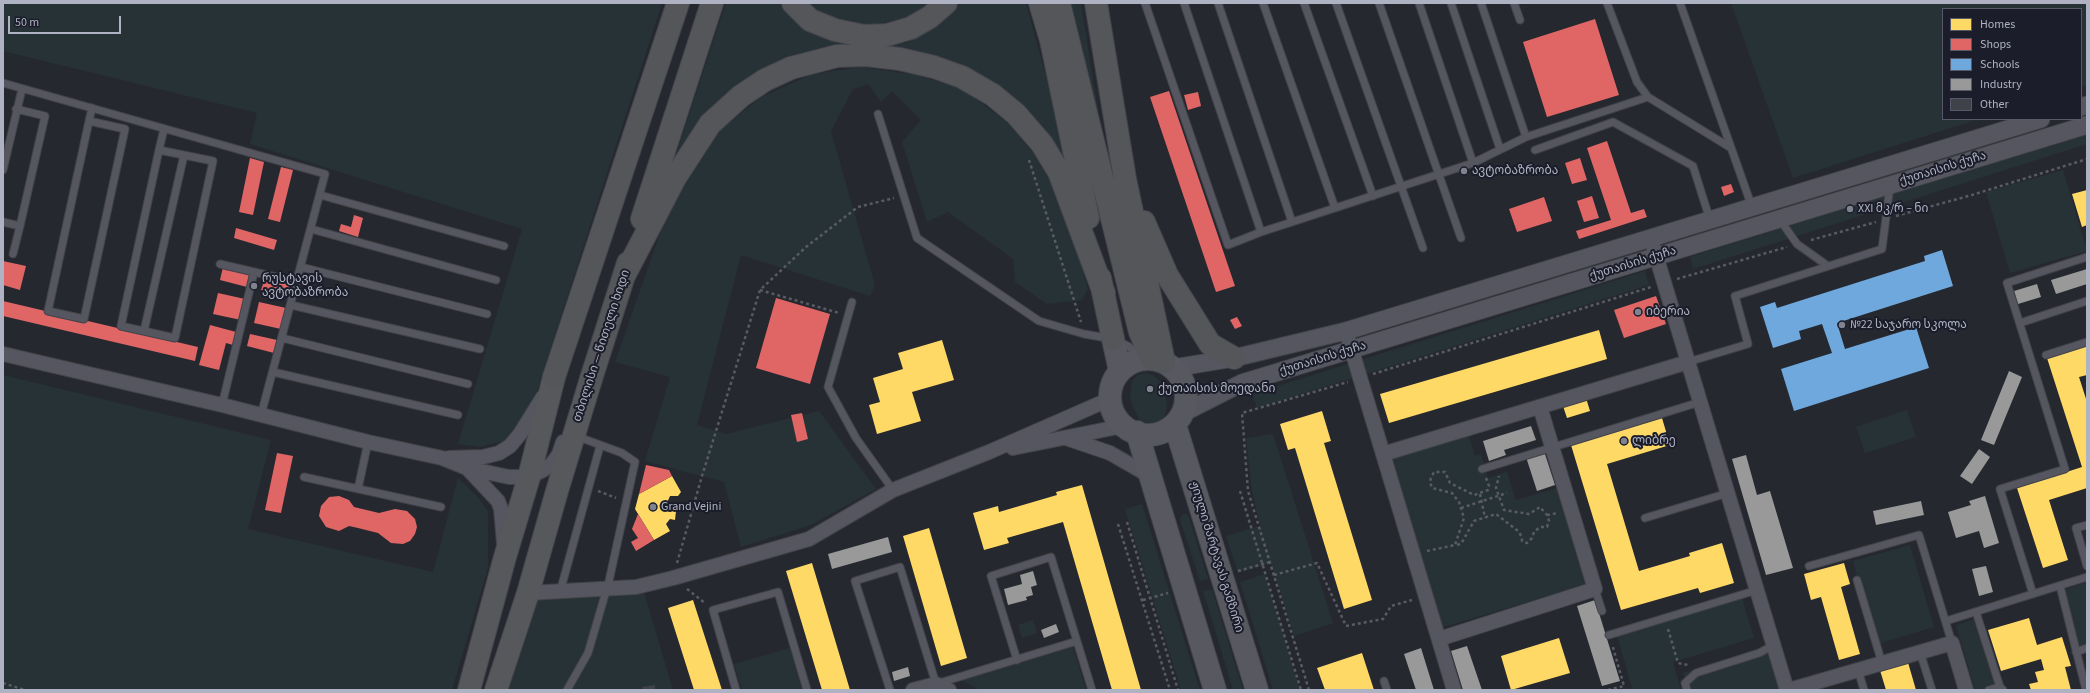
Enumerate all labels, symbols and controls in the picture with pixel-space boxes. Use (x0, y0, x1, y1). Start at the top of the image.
scale bar (10, 8, 123, 34)
legend (1942, 8, 2082, 120)
text: 50 m (15, 14, 39, 31)
text: Homes (1980, 16, 2015, 33)
text: Shops (1980, 36, 2011, 53)
text: Schools (1980, 56, 2020, 73)
text: Industry (1980, 76, 2022, 93)
text: Other (1980, 96, 2009, 113)
street label: ქუთაისის ქუჩა (1898, 149, 1988, 189)
place label: ავტობაზრობა (1472, 164, 1558, 178)
marker: ავტობაზრობა (1459, 166, 1469, 176)
place label: XXI მკ/რ – ნი (1858, 202, 1928, 216)
marker: XXI მკ/რ – ნი (1845, 204, 1855, 214)
street label: ქუთაისის ქუჩა (1588, 244, 1678, 284)
street label: თბილისი — წითელი ხიდი (571, 268, 633, 424)
place label: რუსტავის ავტობაზრობა (262, 272, 348, 300)
marker: რუსტავის ავტობაზრობა (249, 281, 259, 291)
place label: იბერია (1646, 305, 1690, 319)
marker: იბერია (1633, 307, 1643, 317)
place label: №22 საჯარო სკოლა (1850, 318, 1967, 332)
marker: №22 საჯარო სკოლა (1837, 320, 1847, 330)
street label: ქუთაისის ქუჩა (1278, 339, 1368, 379)
place label: ქუთაისის მოედანი (1158, 382, 1275, 396)
marker: ქუთაისის მოედანი (1145, 384, 1155, 394)
place label: ლიბრე (1632, 434, 1676, 448)
marker: ლიბრე (1619, 436, 1629, 446)
street label: ჟიული შარტავას გამზირი (1186, 480, 1246, 634)
place label: Grand Vejini (661, 500, 721, 514)
marker: Grand Vejini (648, 502, 658, 512)

